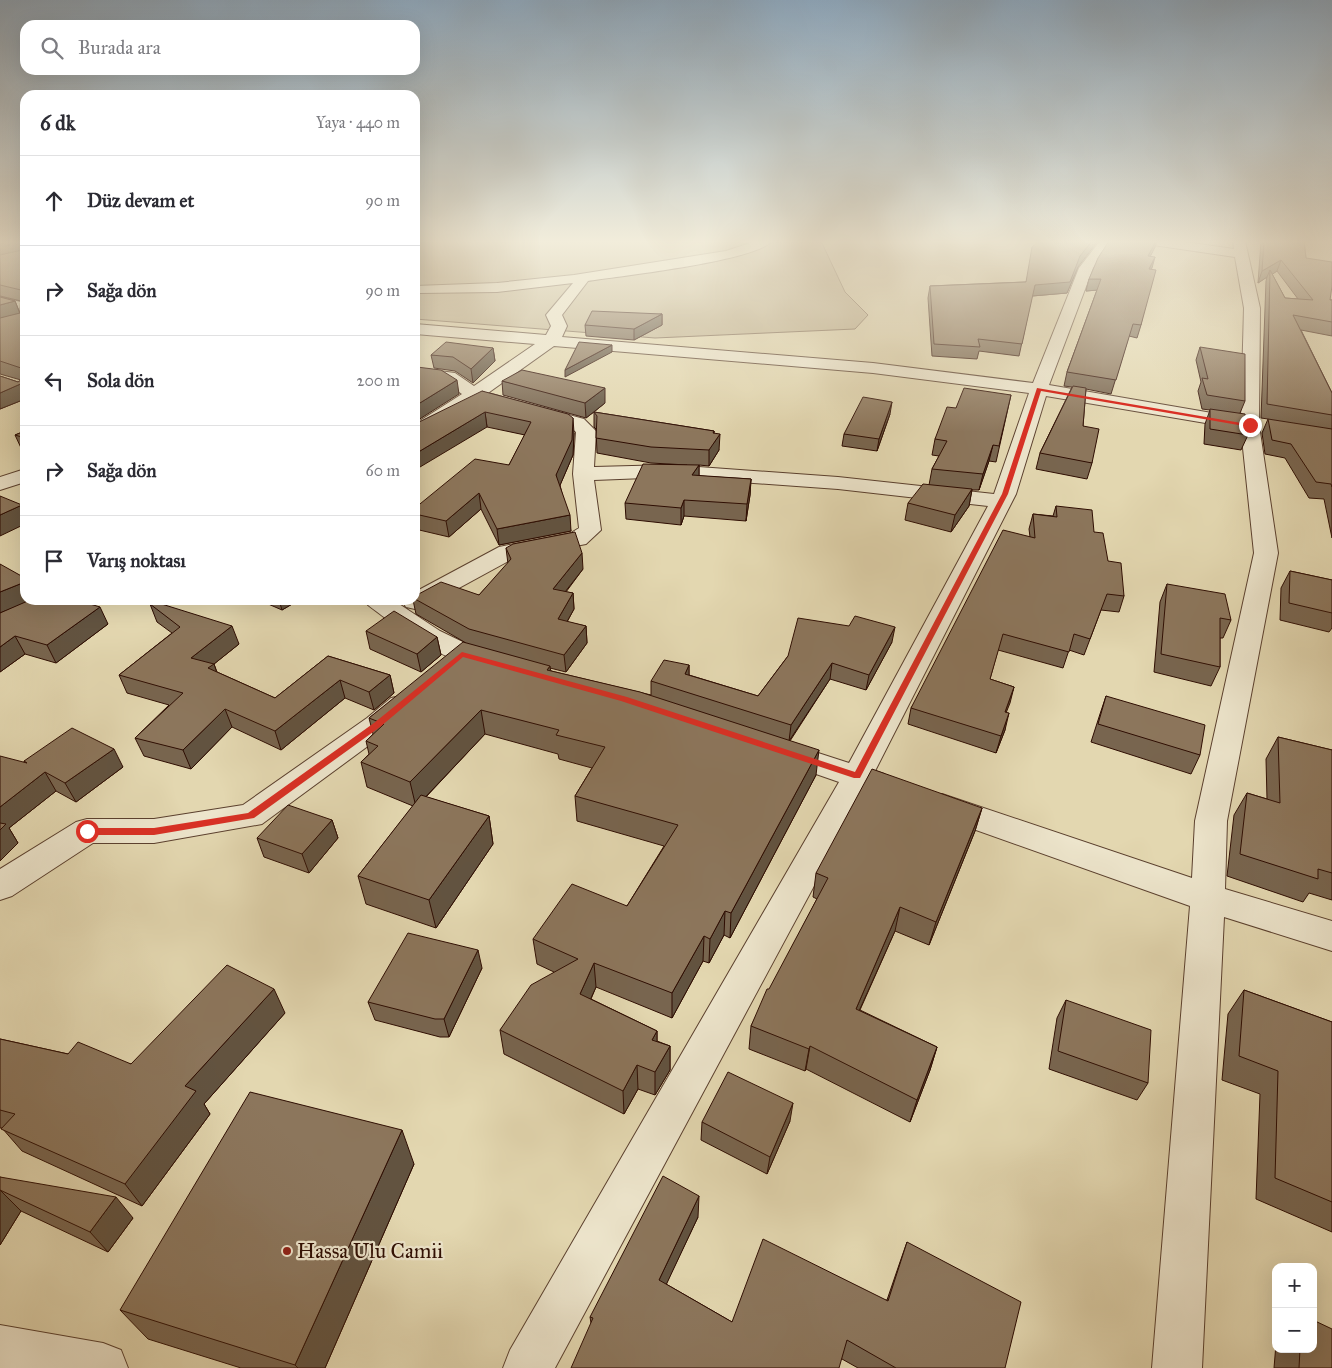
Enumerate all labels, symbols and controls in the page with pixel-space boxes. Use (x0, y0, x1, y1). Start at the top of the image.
search box (20, 20, 420, 75)
icon: search (38, 34, 66, 62)
text: Burada ara (78, 36, 161, 59)
text: 6 dk (40, 110, 76, 136)
text: Yaya · 440 m (316, 113, 400, 132)
icon: ahead (40, 187, 68, 215)
text: Düz devam et (87, 189, 194, 212)
text: 90 m (365, 191, 400, 210)
icon: right (40, 277, 68, 305)
text: Sağa dön (87, 279, 156, 302)
text: 90 m (365, 281, 400, 300)
icon: left (40, 367, 68, 395)
text: Sola dön (87, 369, 154, 392)
text: 200 m (357, 371, 400, 390)
route end (1239, 414, 1262, 437)
icon: right (40, 457, 68, 485)
text: Sağa dön (87, 459, 156, 482)
text: 60 m (366, 461, 400, 480)
icon: arrive (40, 547, 68, 575)
text: Varış noktası (87, 549, 186, 572)
route start (76, 820, 99, 843)
place label: Hassa Ulu Camii (297, 1238, 443, 1264)
marker: Hassa Ulu Camii (281, 1245, 293, 1257)
map controls (1272, 1263, 1317, 1353)
button: + (1272, 1263, 1317, 1308)
button: − (1272, 1308, 1317, 1353)

